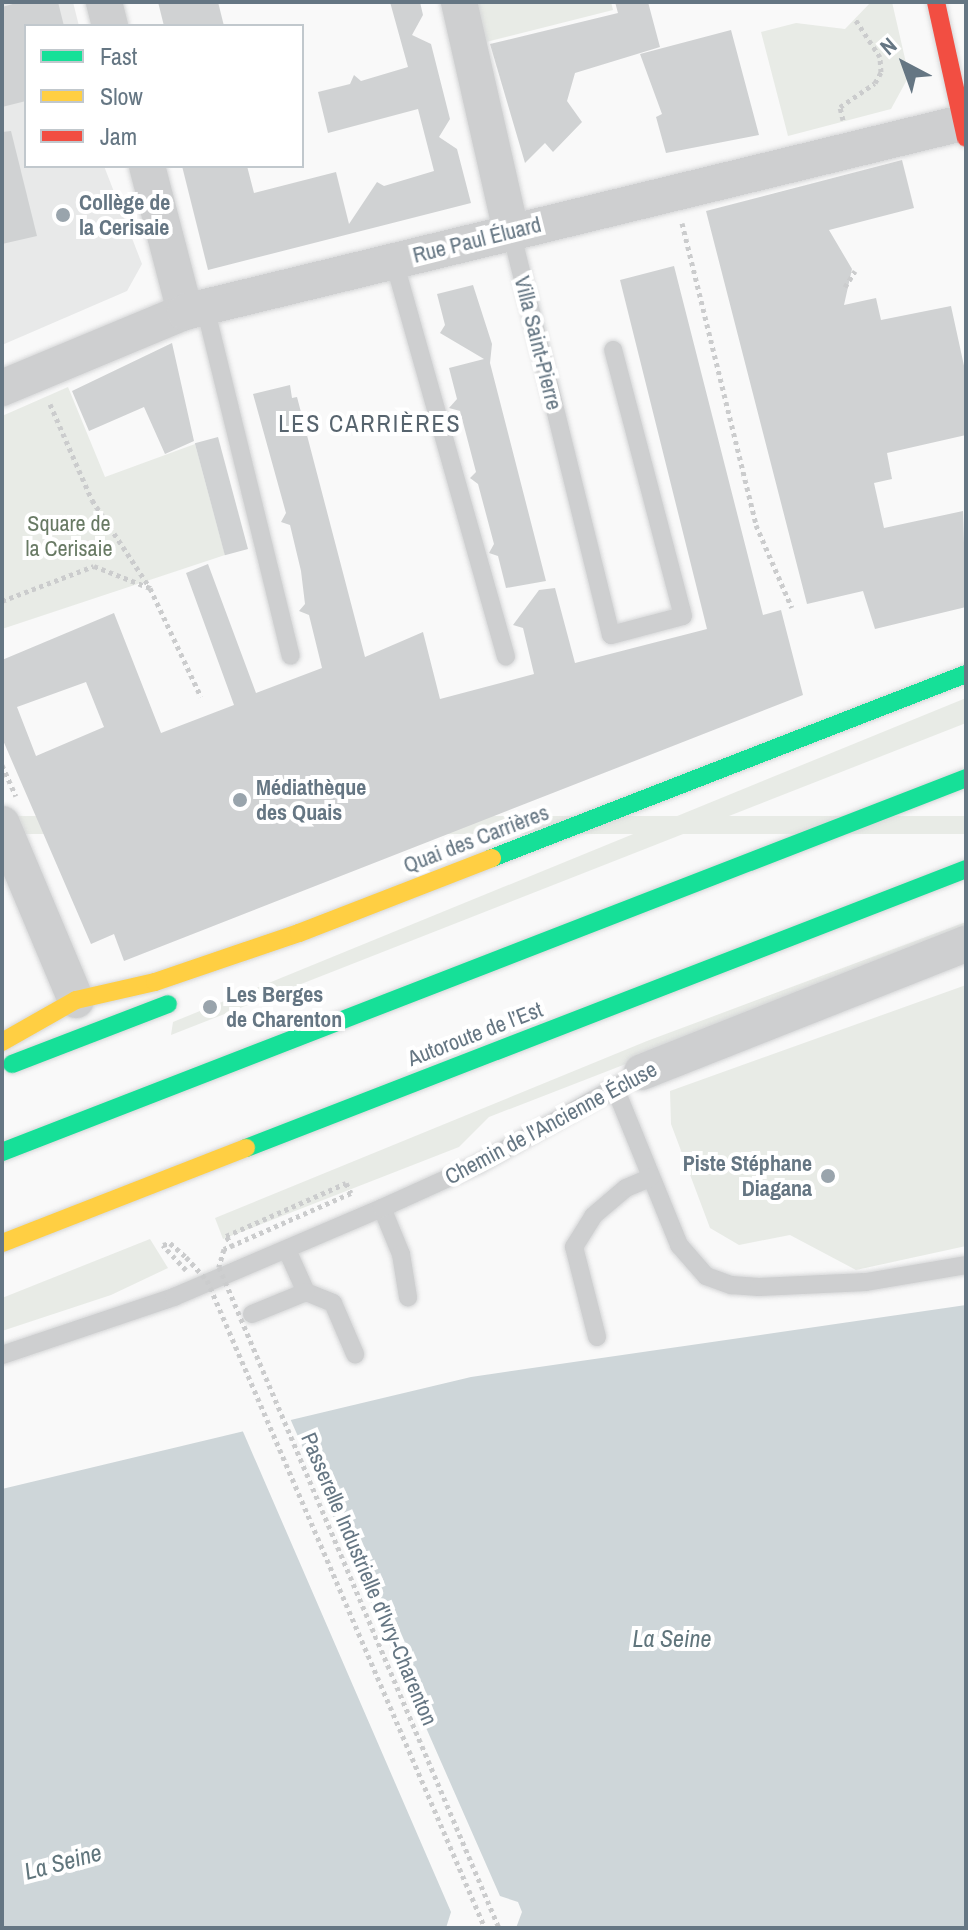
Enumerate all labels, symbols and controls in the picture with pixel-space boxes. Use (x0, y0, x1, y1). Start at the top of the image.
legend (24, 24, 304, 168)
north arrow (864, 24, 944, 104)
text: N (873, 30, 903, 61)
text: Fast (100, 40, 137, 72)
text: Slow (100, 80, 143, 112)
text: Jam (100, 120, 137, 152)
place label: Collège de la Cerisaie (79, 189, 170, 240)
marker: Collège de la Cerisaie (54, 206, 72, 224)
street label: Rue Paul Éluard (410, 211, 544, 269)
street label: Villa Saint-Pierre (509, 273, 567, 413)
district label: LES CARRIÈRES (278, 410, 462, 438)
park label: Square de la Cerisaie (25, 510, 113, 562)
place label: Médiathèque des Quais (256, 774, 366, 826)
marker: Médiathèque des Quais (231, 791, 249, 809)
street label: Quai des Carrières (400, 799, 552, 879)
place label: Les Berges de Charenton (226, 981, 342, 1032)
street label: Autoroute de l’Est (404, 996, 546, 1072)
marker: Les Berges de Charenton (201, 998, 219, 1016)
street label: Chemin de l'Ancienne Écluse (441, 1056, 661, 1190)
place label: Piste Stéphane Diagana (683, 1150, 812, 1202)
marker: Piste Stéphane Diagana (819, 1167, 837, 1185)
street label: Passerelle Industrielle d'Ivry-Charenton (295, 1429, 443, 1729)
water label: La Seine (633, 1625, 711, 1653)
water label: La Seine (21, 1838, 105, 1886)

